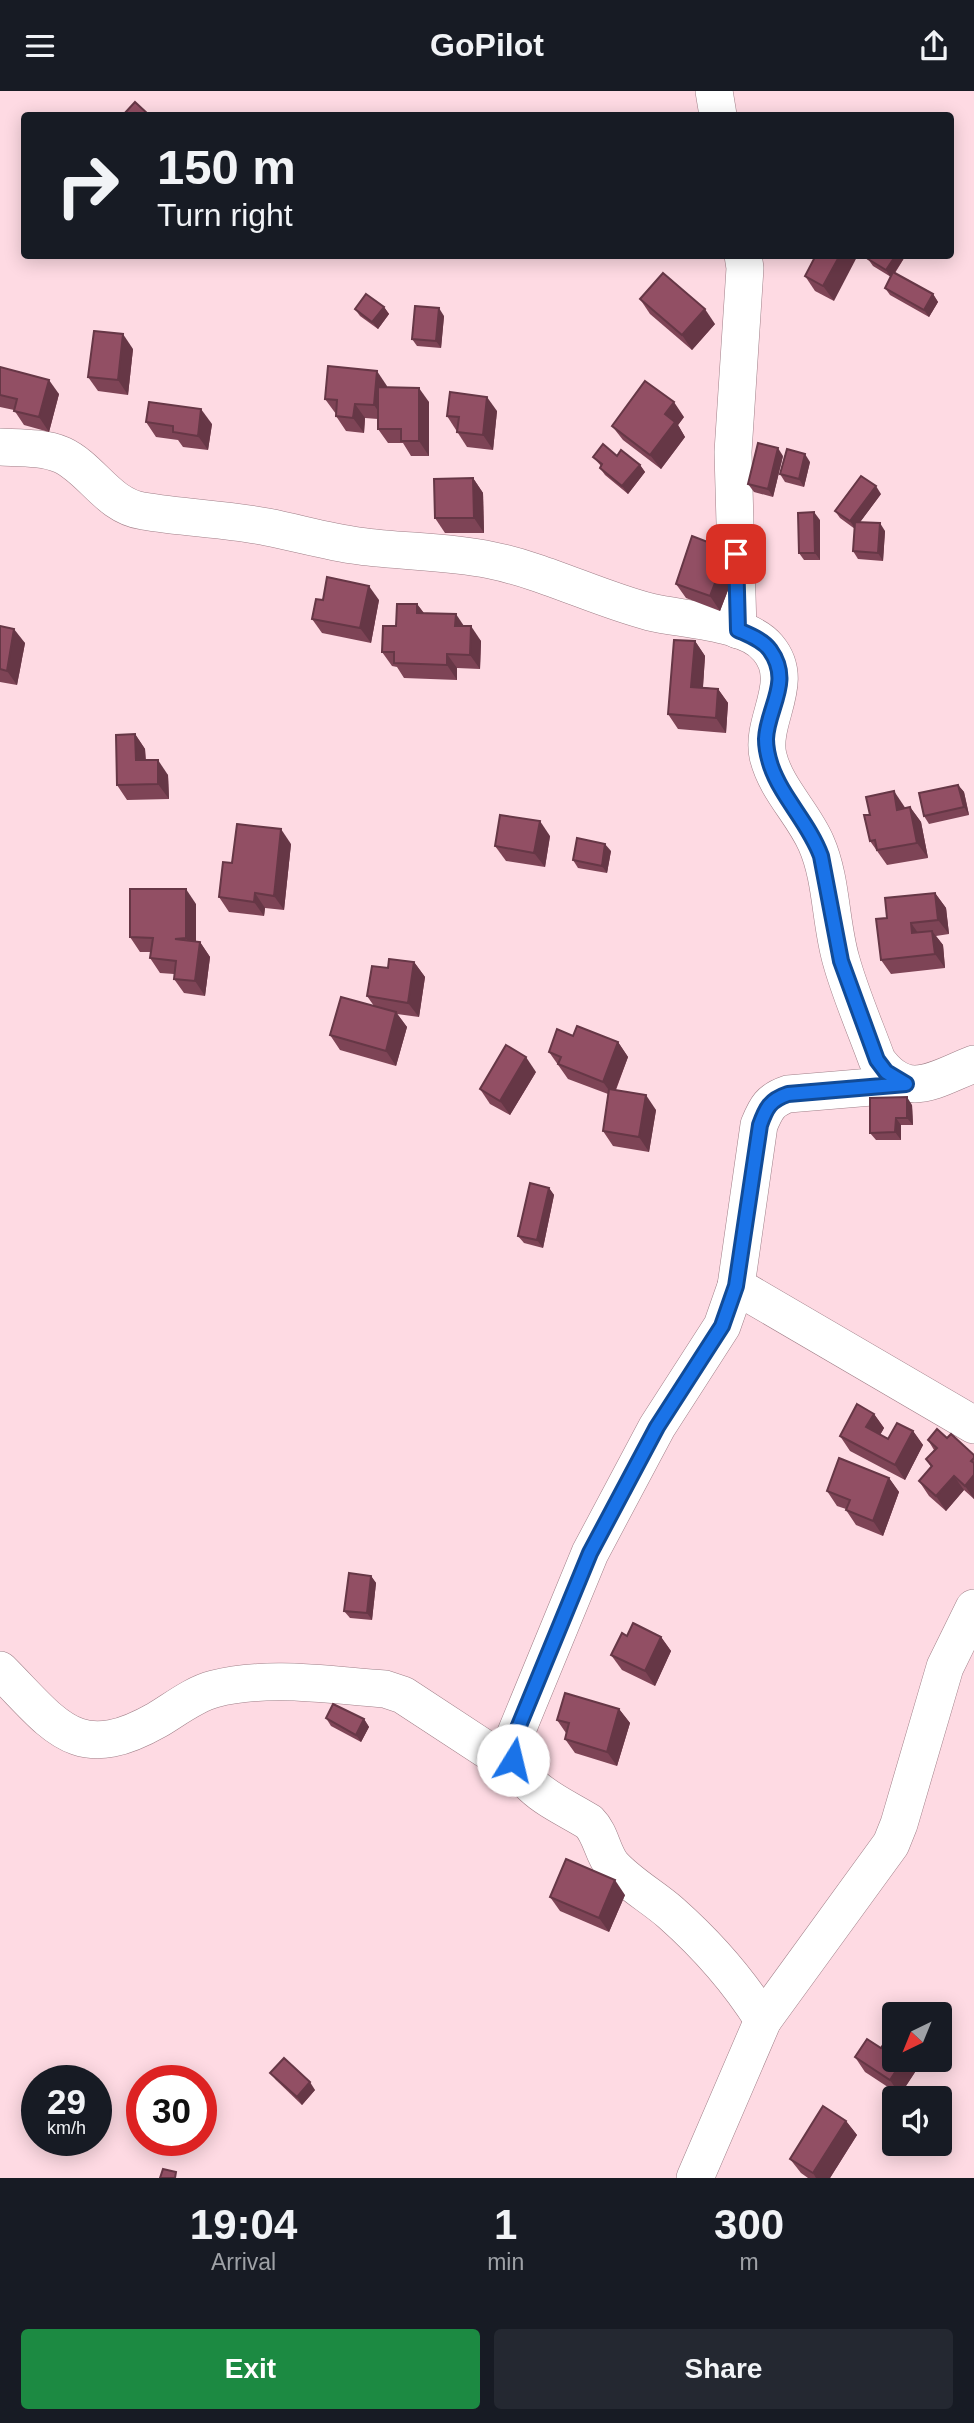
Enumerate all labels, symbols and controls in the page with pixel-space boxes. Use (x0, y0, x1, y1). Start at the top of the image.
icon: menu (21, 27, 59, 65)
text: GoPilot (430, 27, 544, 63)
icon: share (915, 27, 953, 65)
icon: right (42, 140, 133, 231)
text: 150 m (157, 140, 296, 194)
text: Turn right (157, 197, 293, 233)
pin (706, 524, 766, 584)
icon: arrive (717, 535, 755, 573)
position arrow (476, 1723, 550, 1797)
north arrow (882, 2002, 952, 2072)
map controls (882, 2002, 952, 2156)
speed limit sign: 30 (126, 2065, 217, 2156)
text: 29 (47, 2082, 86, 2121)
button: sound (882, 2086, 952, 2156)
text: km/h (47, 2118, 86, 2138)
text: 19:04 (190, 2201, 297, 2248)
text: 1 (494, 2201, 517, 2248)
text: 300 (714, 2201, 784, 2248)
text: Arrival (211, 2249, 276, 2275)
text: min (487, 2249, 524, 2275)
text: m (740, 2249, 759, 2275)
button: Exit (21, 2329, 480, 2409)
button: Share (494, 2329, 953, 2409)

